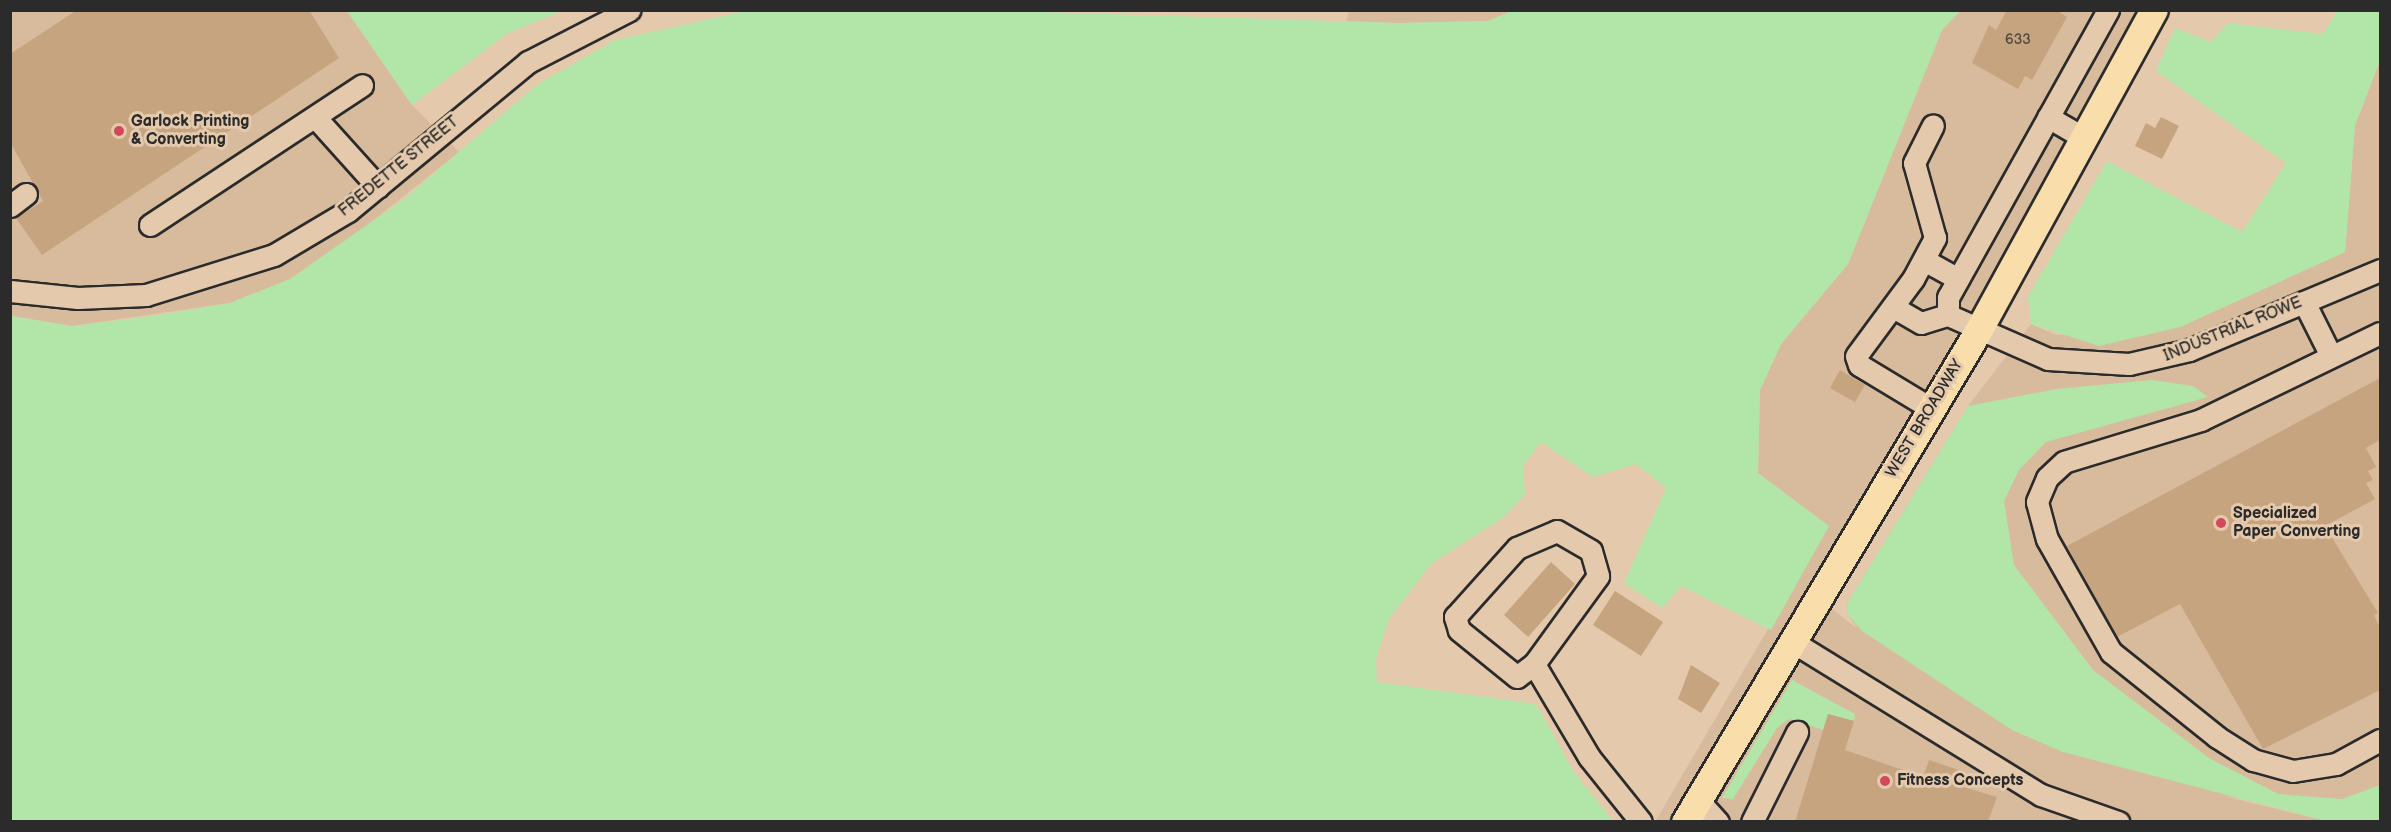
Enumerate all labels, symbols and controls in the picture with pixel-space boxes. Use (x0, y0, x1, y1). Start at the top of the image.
house number: 633 (2005, 32, 2031, 48)
place label: Garlock Printing & Converting (131, 112, 249, 150)
street label: FREDETTE STREET (335, 113, 463, 221)
marker: Garlock Printing & Converting (112, 124, 126, 138)
street label: INDUSTRIAL ROWE (2161, 294, 2305, 366)
street label: WEST BROADWAY (1882, 356, 1968, 482)
place label: Specialized Paper Converting (2233, 504, 2360, 542)
marker: Specialized Paper Converting (2214, 516, 2228, 530)
place label: Fitness Concepts (1897, 771, 2023, 791)
marker: Fitness Concepts (1878, 774, 1892, 788)

